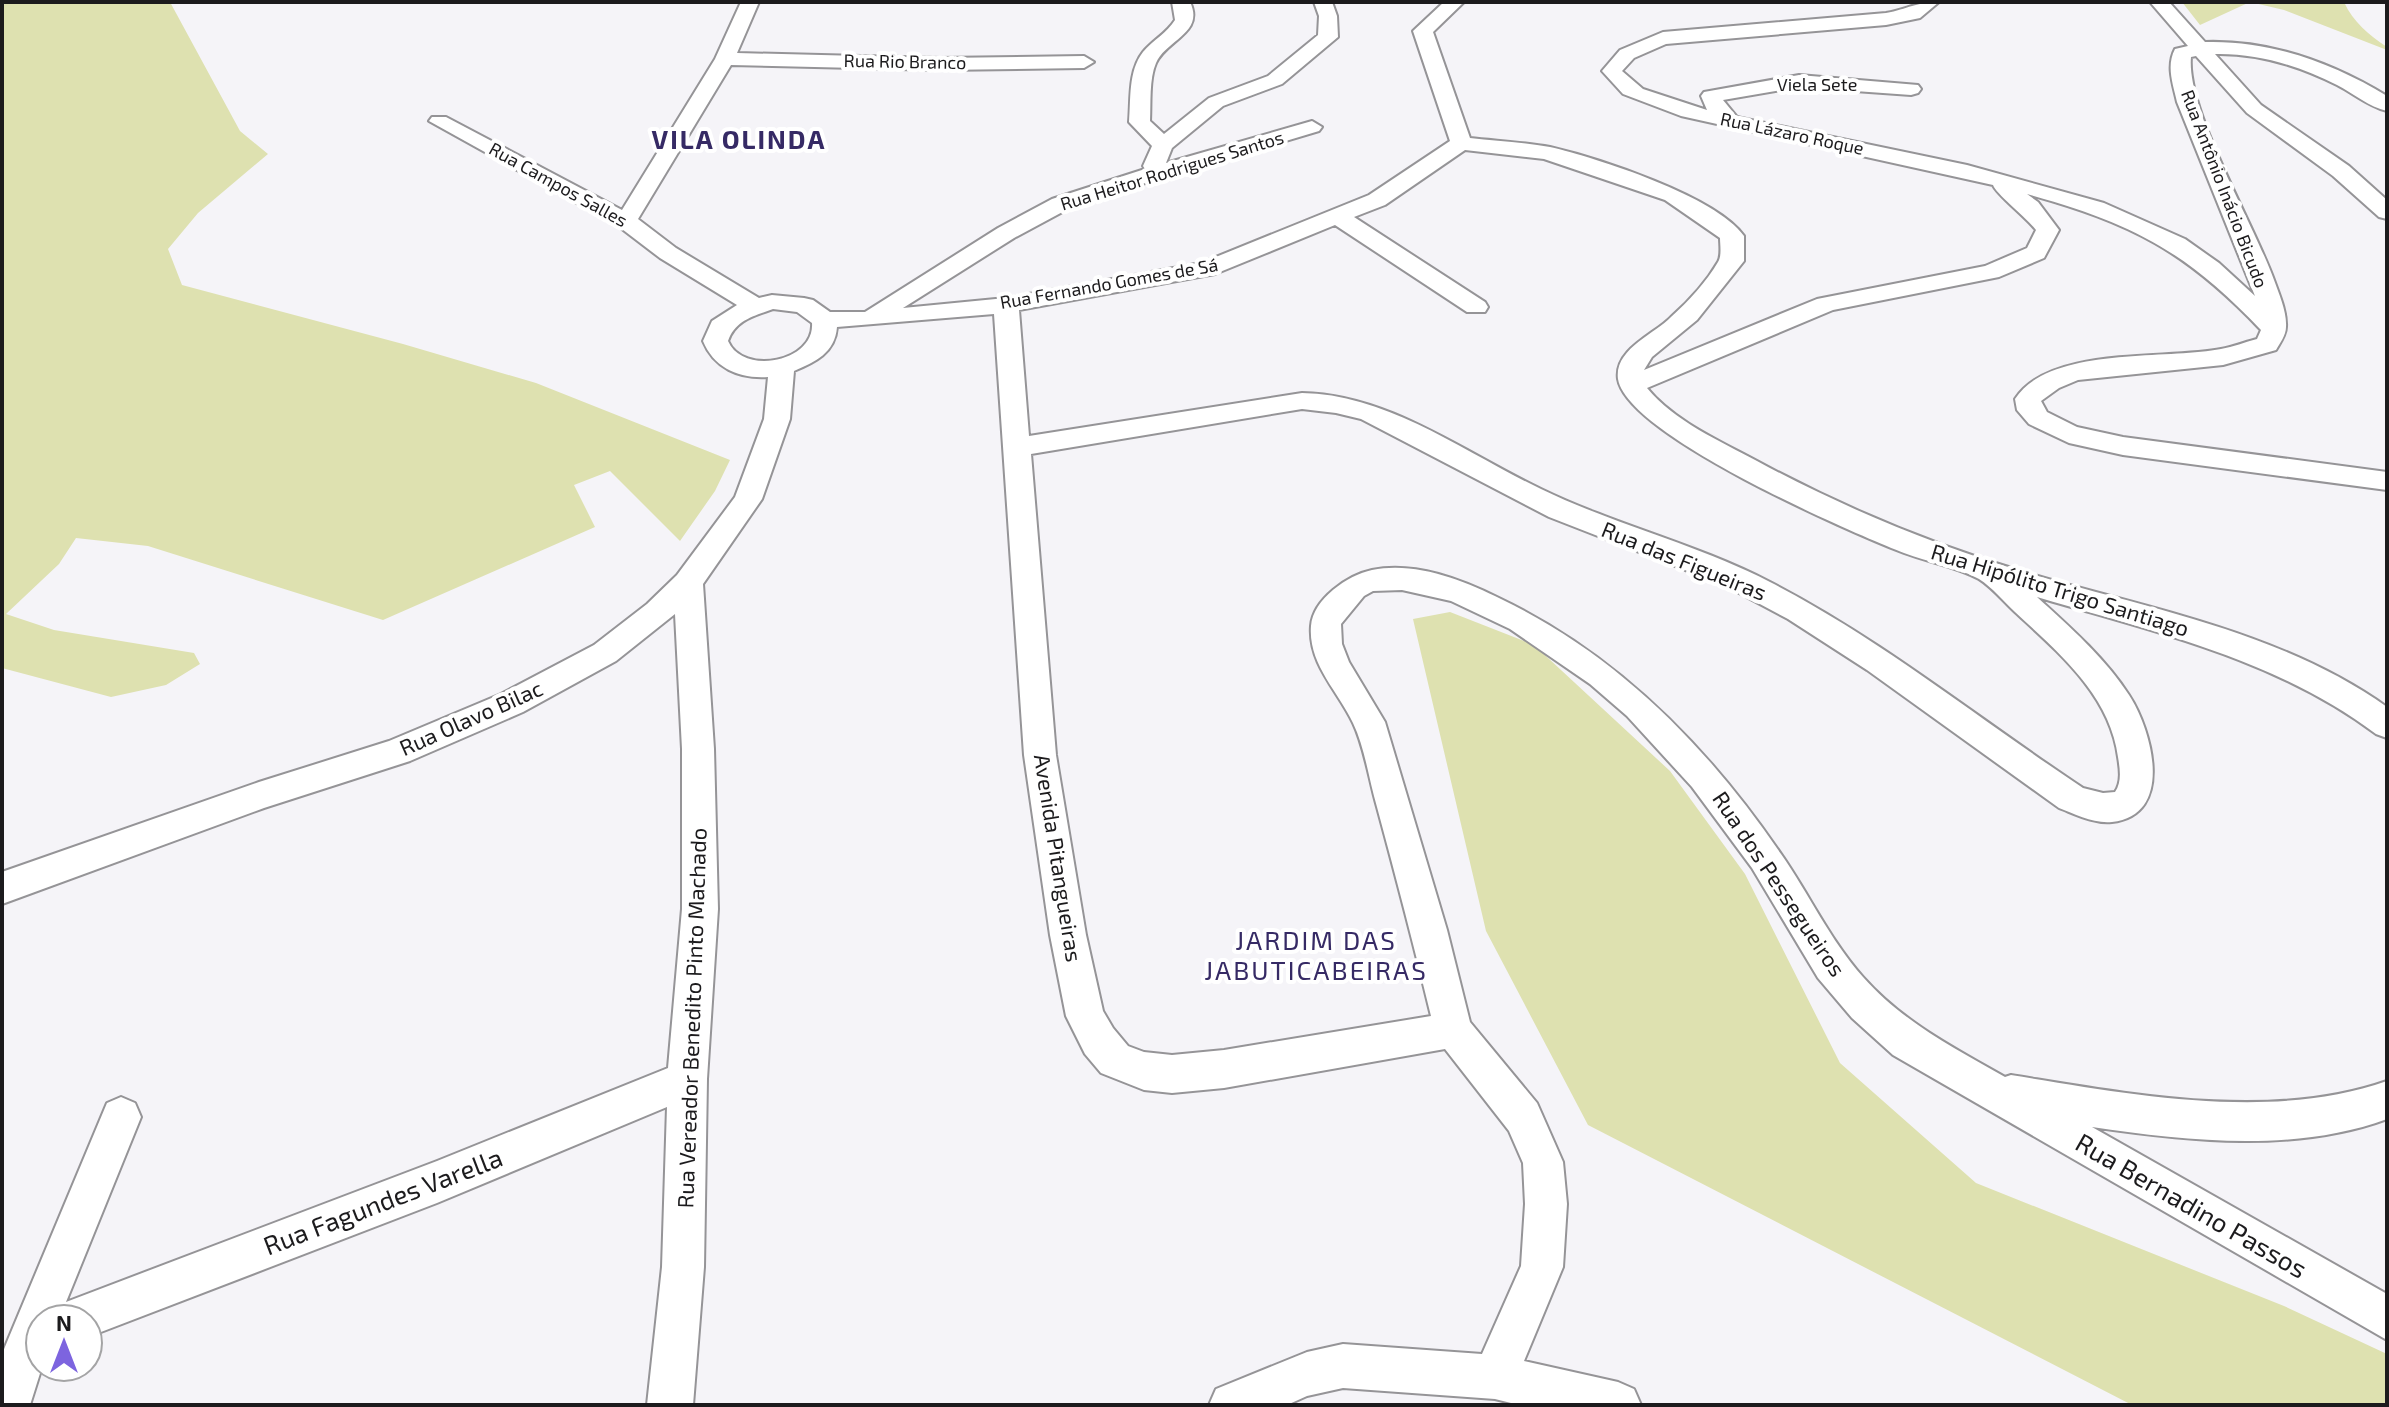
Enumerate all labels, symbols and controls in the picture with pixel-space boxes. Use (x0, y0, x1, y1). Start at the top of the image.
street label: Rua Rio Branco (843, 49, 967, 73)
street label: Viela Sete (1777, 73, 1857, 95)
street label: Rua Antônio Inácio Bicudo (2177, 86, 2273, 291)
street label: Rua Lázaro Roque (1718, 107, 1866, 159)
district label: VILA OLINDA (652, 123, 826, 154)
street label: Rua Heitor Rodrigues Santos (1057, 126, 1286, 215)
street label: Rua Campos Salles (486, 137, 631, 231)
street label: Rua Fernando Gomes de Sá (998, 253, 1220, 313)
street label: Rua das Figueiras (1598, 515, 1771, 605)
street label: Rua Hipólito Trigo Santiago (1928, 537, 2192, 641)
street label: Rua Olavo Bilac (395, 674, 546, 760)
street label: Avenida Pitangueiras (1030, 752, 1088, 964)
street label: Rua dos Pessegueiros (1708, 786, 1851, 981)
street label: Rua Vereador Benedito Pinto Machado (671, 827, 711, 1209)
district label: JARDIM DAS JABUTICABEIRAS (1204, 924, 1428, 985)
street label: Rua Bernadino Passos (2071, 1126, 2313, 1284)
street label: Rua Fagundes Varella (259, 1141, 506, 1260)
north arrow (24, 1303, 104, 1383)
text: N (56, 1309, 72, 1335)

